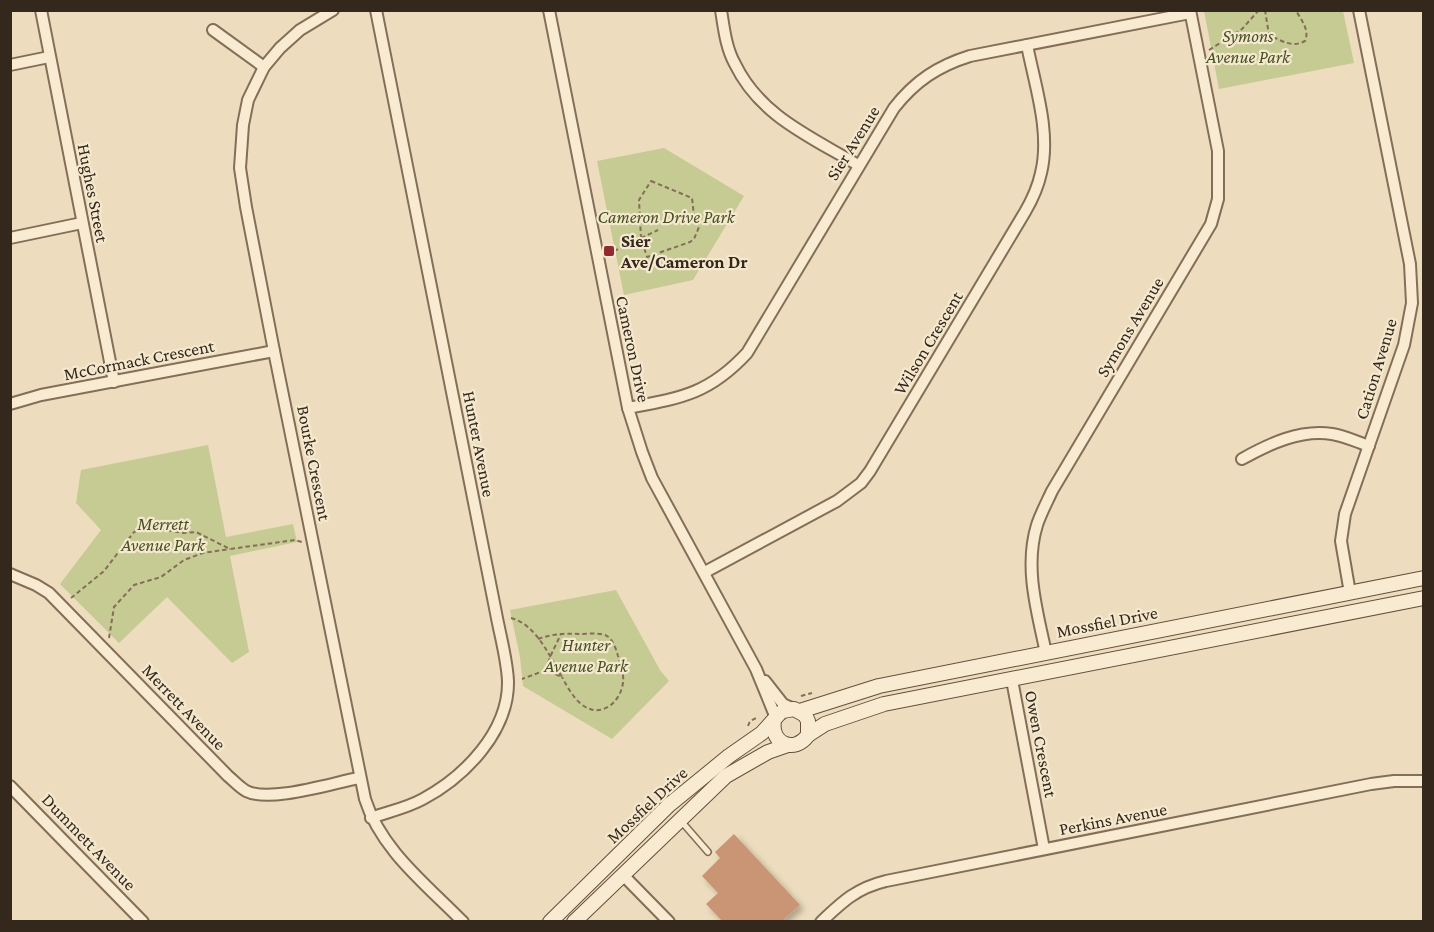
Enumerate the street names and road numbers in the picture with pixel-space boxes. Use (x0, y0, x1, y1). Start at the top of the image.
street label: Sier Avenue (822, 102, 884, 184)
street label: Hughes Street (74, 142, 113, 245)
street label: Symons Avenue (1092, 273, 1168, 381)
street label: Wilson Crescent (889, 287, 967, 398)
street label: Cameron Drive (612, 294, 654, 404)
street label: Cation Avenue (1351, 316, 1401, 422)
street label: McCormack Crescent (62, 335, 217, 384)
street label: Hunter Avenue (459, 389, 499, 499)
street label: Bourke Crescent (293, 404, 335, 523)
street label: Mossfiel Drive (1055, 602, 1159, 642)
street label: Merrett Avenue (138, 660, 230, 754)
street label: Owen Crescent (1021, 689, 1061, 800)
street label: Mossfiel Drive (603, 763, 691, 847)
street label: Dummett Avenue (38, 789, 140, 895)
street label: Perkins Avenue (1057, 799, 1169, 839)

